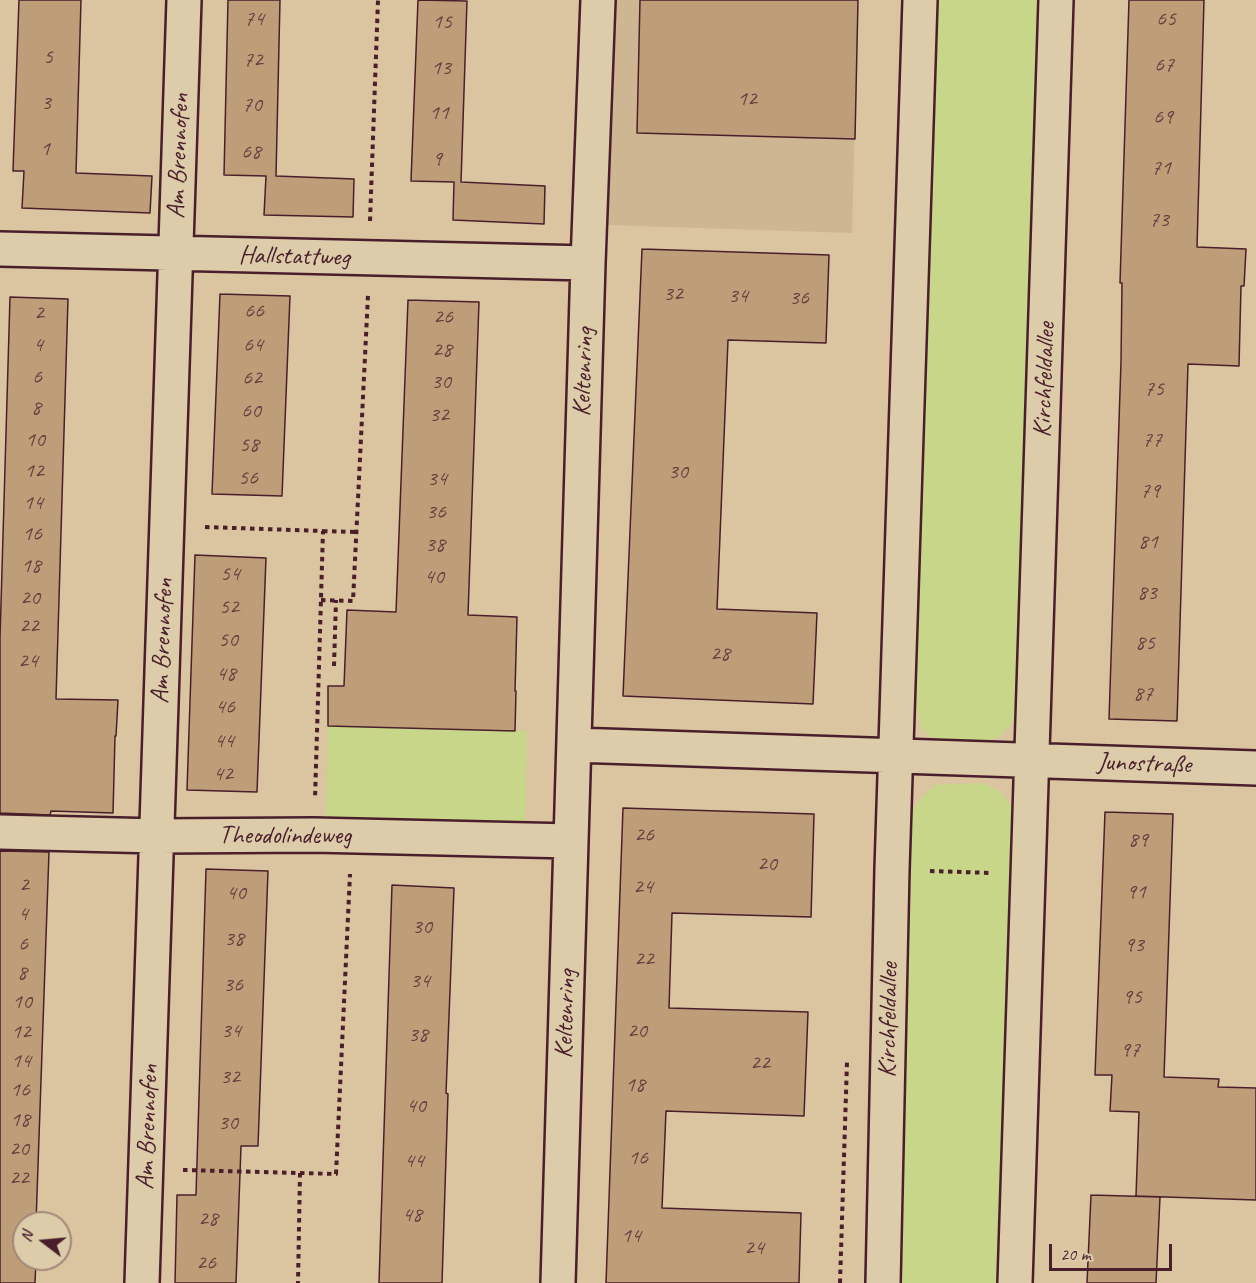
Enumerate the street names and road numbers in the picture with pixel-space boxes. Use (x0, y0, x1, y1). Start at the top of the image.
street label: Am Brennofen (161, 93, 197, 219)
street label: Hallstattweg (238, 240, 350, 274)
street label: Kirchfeldallee (1027, 322, 1063, 438)
street label: Keltenring (567, 327, 601, 417)
street label: Am Brennofen (145, 578, 181, 704)
street label: Junostraße (1096, 747, 1192, 781)
street label: Theodolindeweg (219, 820, 351, 852)
street label: Kirchfeldallee (872, 962, 906, 1078)
street label: Keltenring (549, 969, 583, 1059)
street label: Am Brennofen (130, 1064, 166, 1190)

